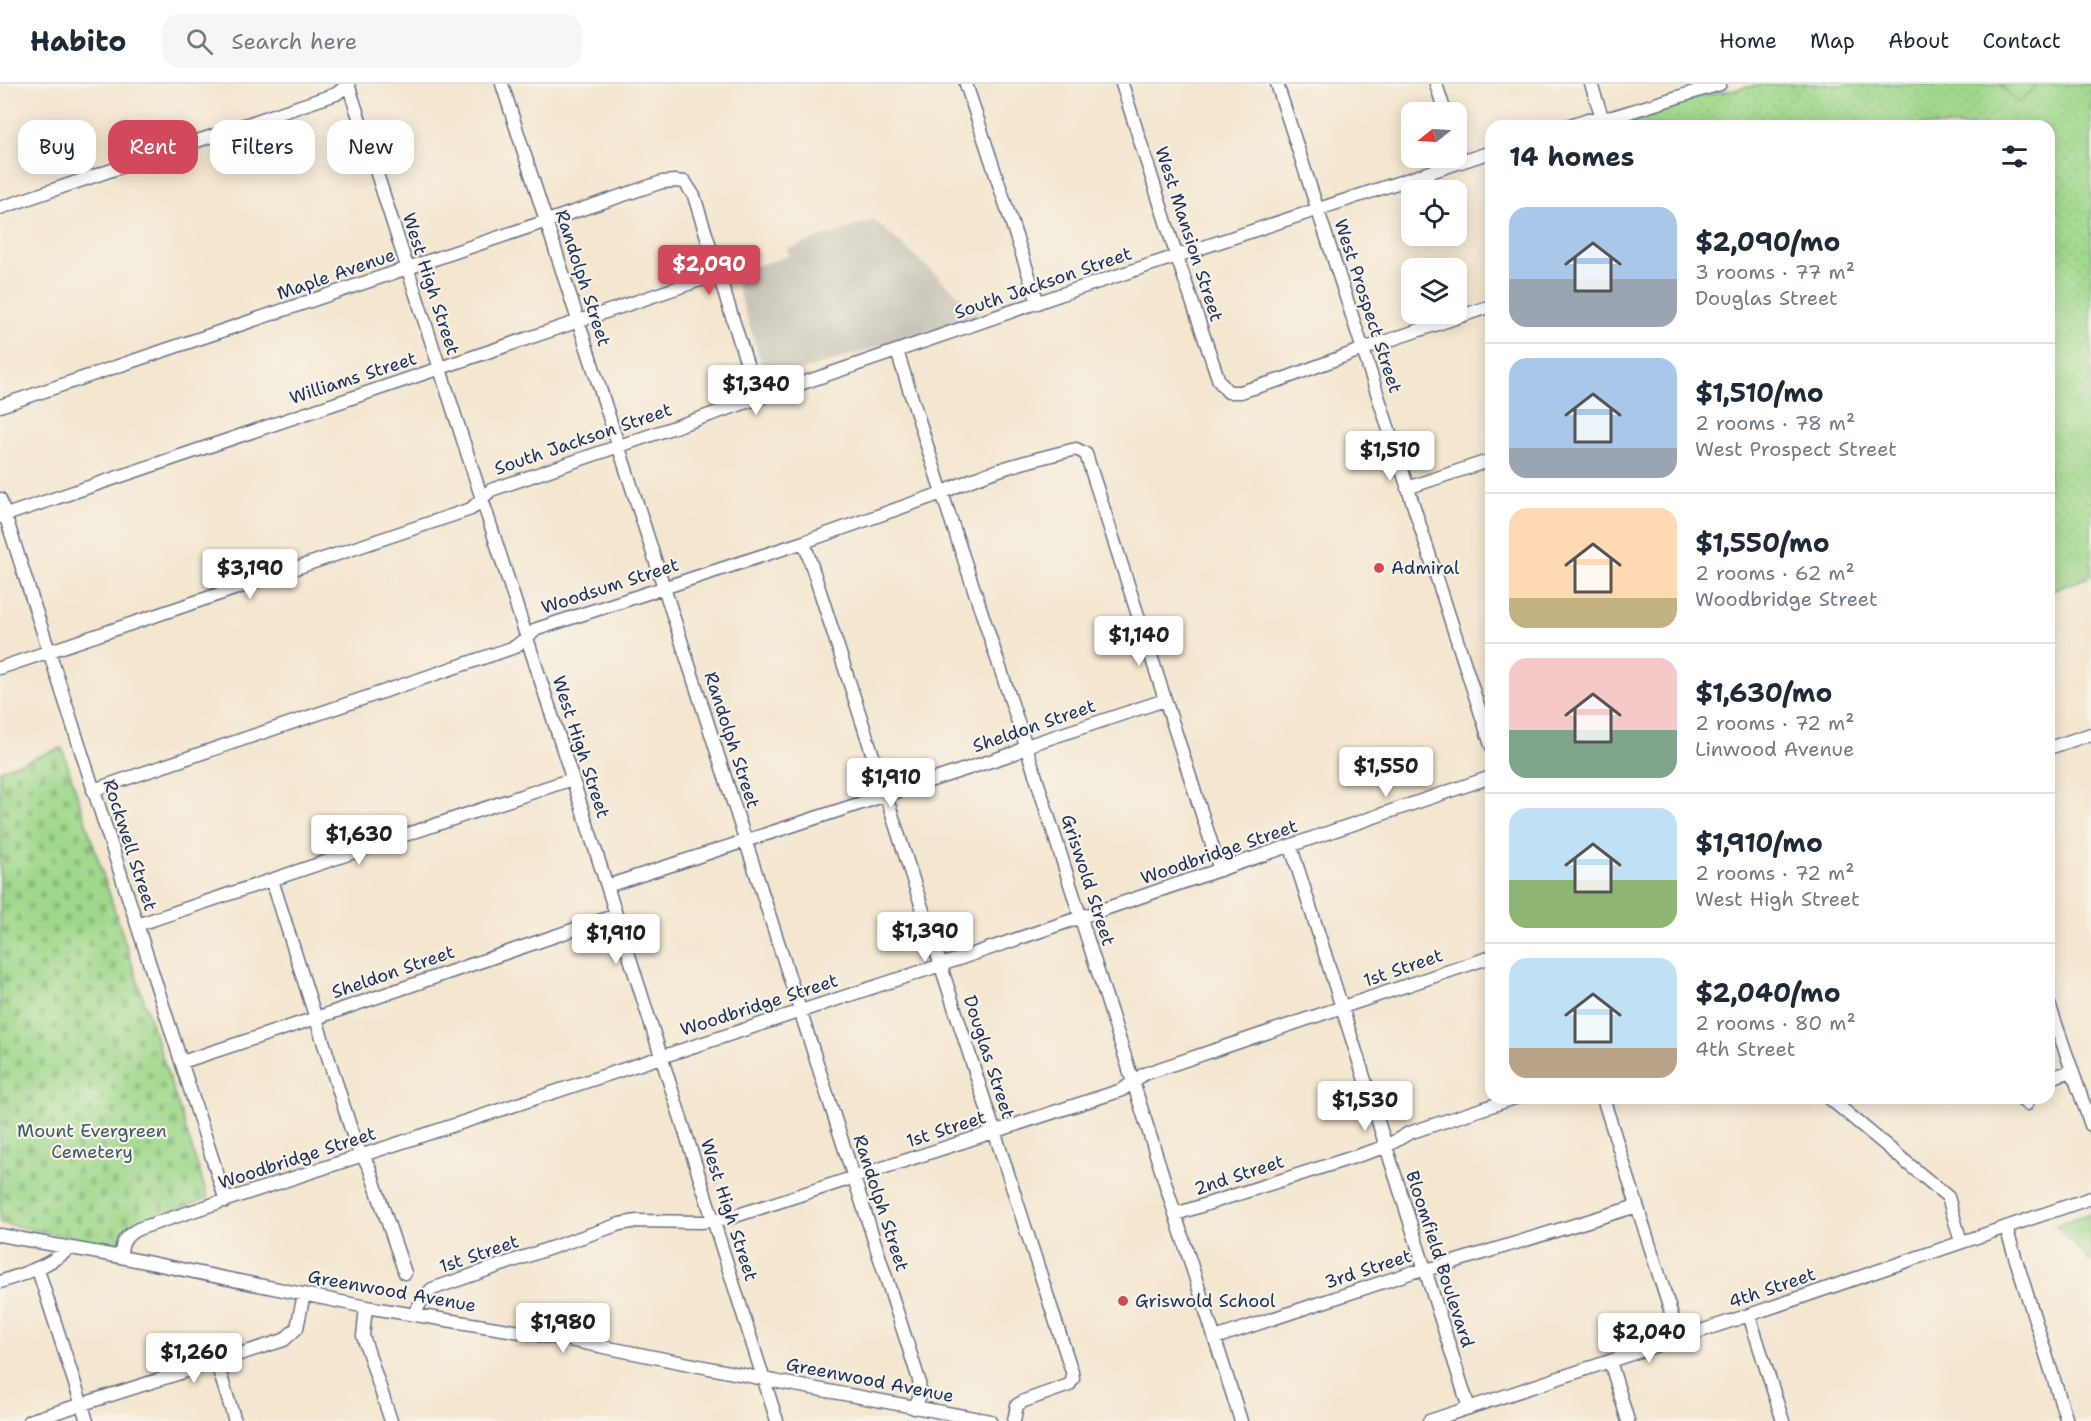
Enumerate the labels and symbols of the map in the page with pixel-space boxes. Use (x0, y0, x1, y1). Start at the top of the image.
north arrow (1401, 102, 1467, 168)
street label: West Mansion Street (1149, 143, 1229, 325)
street label: Randolph Street (550, 207, 616, 349)
street label: West High Street (397, 210, 465, 358)
street label: West Prospect Street (1328, 216, 1408, 396)
street label: South Jackson Street (951, 241, 1135, 325)
street label: Maple Avenue (274, 243, 398, 305)
pin: $2,090 (660, 245, 758, 296)
street label: Williams Street (286, 346, 420, 410)
pin: $1,340 (707, 365, 805, 416)
street label: South Jackson Street (491, 397, 675, 481)
pin: $1,510 (1341, 431, 1439, 482)
pin: $3,190 (201, 549, 299, 600)
street label: Woodsum Street (538, 552, 682, 620)
place label: Admiral (1391, 556, 1460, 580)
marker: Admiral (1372, 561, 1386, 575)
pin: $1,140 (1090, 616, 1188, 667)
street label: Randolph Street (699, 669, 765, 811)
street label: West High Street (547, 673, 615, 821)
street label: Sheldon Street (969, 694, 1099, 758)
pin: $1,550 (1337, 747, 1435, 798)
pin: $1,910 (842, 758, 940, 809)
street label: Rockwell Street (97, 776, 163, 914)
street label: Griswold Street (1055, 811, 1121, 949)
street label: Woodbridge Street (1137, 814, 1301, 890)
pin: $1,630 (310, 815, 408, 866)
pin: $1,390 (876, 912, 974, 963)
pin: $1,910 (567, 914, 665, 965)
street label: Sheldon Street (328, 940, 458, 1004)
street label: 1st Street (1360, 943, 1446, 993)
street label: Woodbridge Street (677, 968, 841, 1042)
street label: Douglas Street (958, 992, 1020, 1122)
pin: $1,530 (1316, 1081, 1414, 1132)
street label: 1st Street (903, 1105, 989, 1153)
park label: Mount Evergreen Cemetery (17, 1119, 167, 1164)
street label: Woodbridge Street (215, 1121, 379, 1195)
street label: Randolph Street (848, 1132, 914, 1274)
street label: West High Street (695, 1136, 763, 1284)
street label: 2nd Street (1191, 1149, 1287, 1201)
street label: Bloomfield Boulevard (1400, 1168, 1480, 1350)
street label: 1st Street (436, 1229, 522, 1279)
street label: 3rd Street (1321, 1244, 1415, 1294)
street label: 4th Street (1725, 1262, 1819, 1314)
street label: Greenwood Avenue (306, 1264, 478, 1318)
place label: Griswold School (1135, 1289, 1276, 1313)
marker: Griswold School (1116, 1294, 1130, 1308)
pin: $1,980 (514, 1303, 612, 1354)
pin: $2,040 (1600, 1313, 1698, 1364)
pin: $1,260 (145, 1333, 243, 1384)
street label: Greenwood Avenue (784, 1352, 956, 1408)

